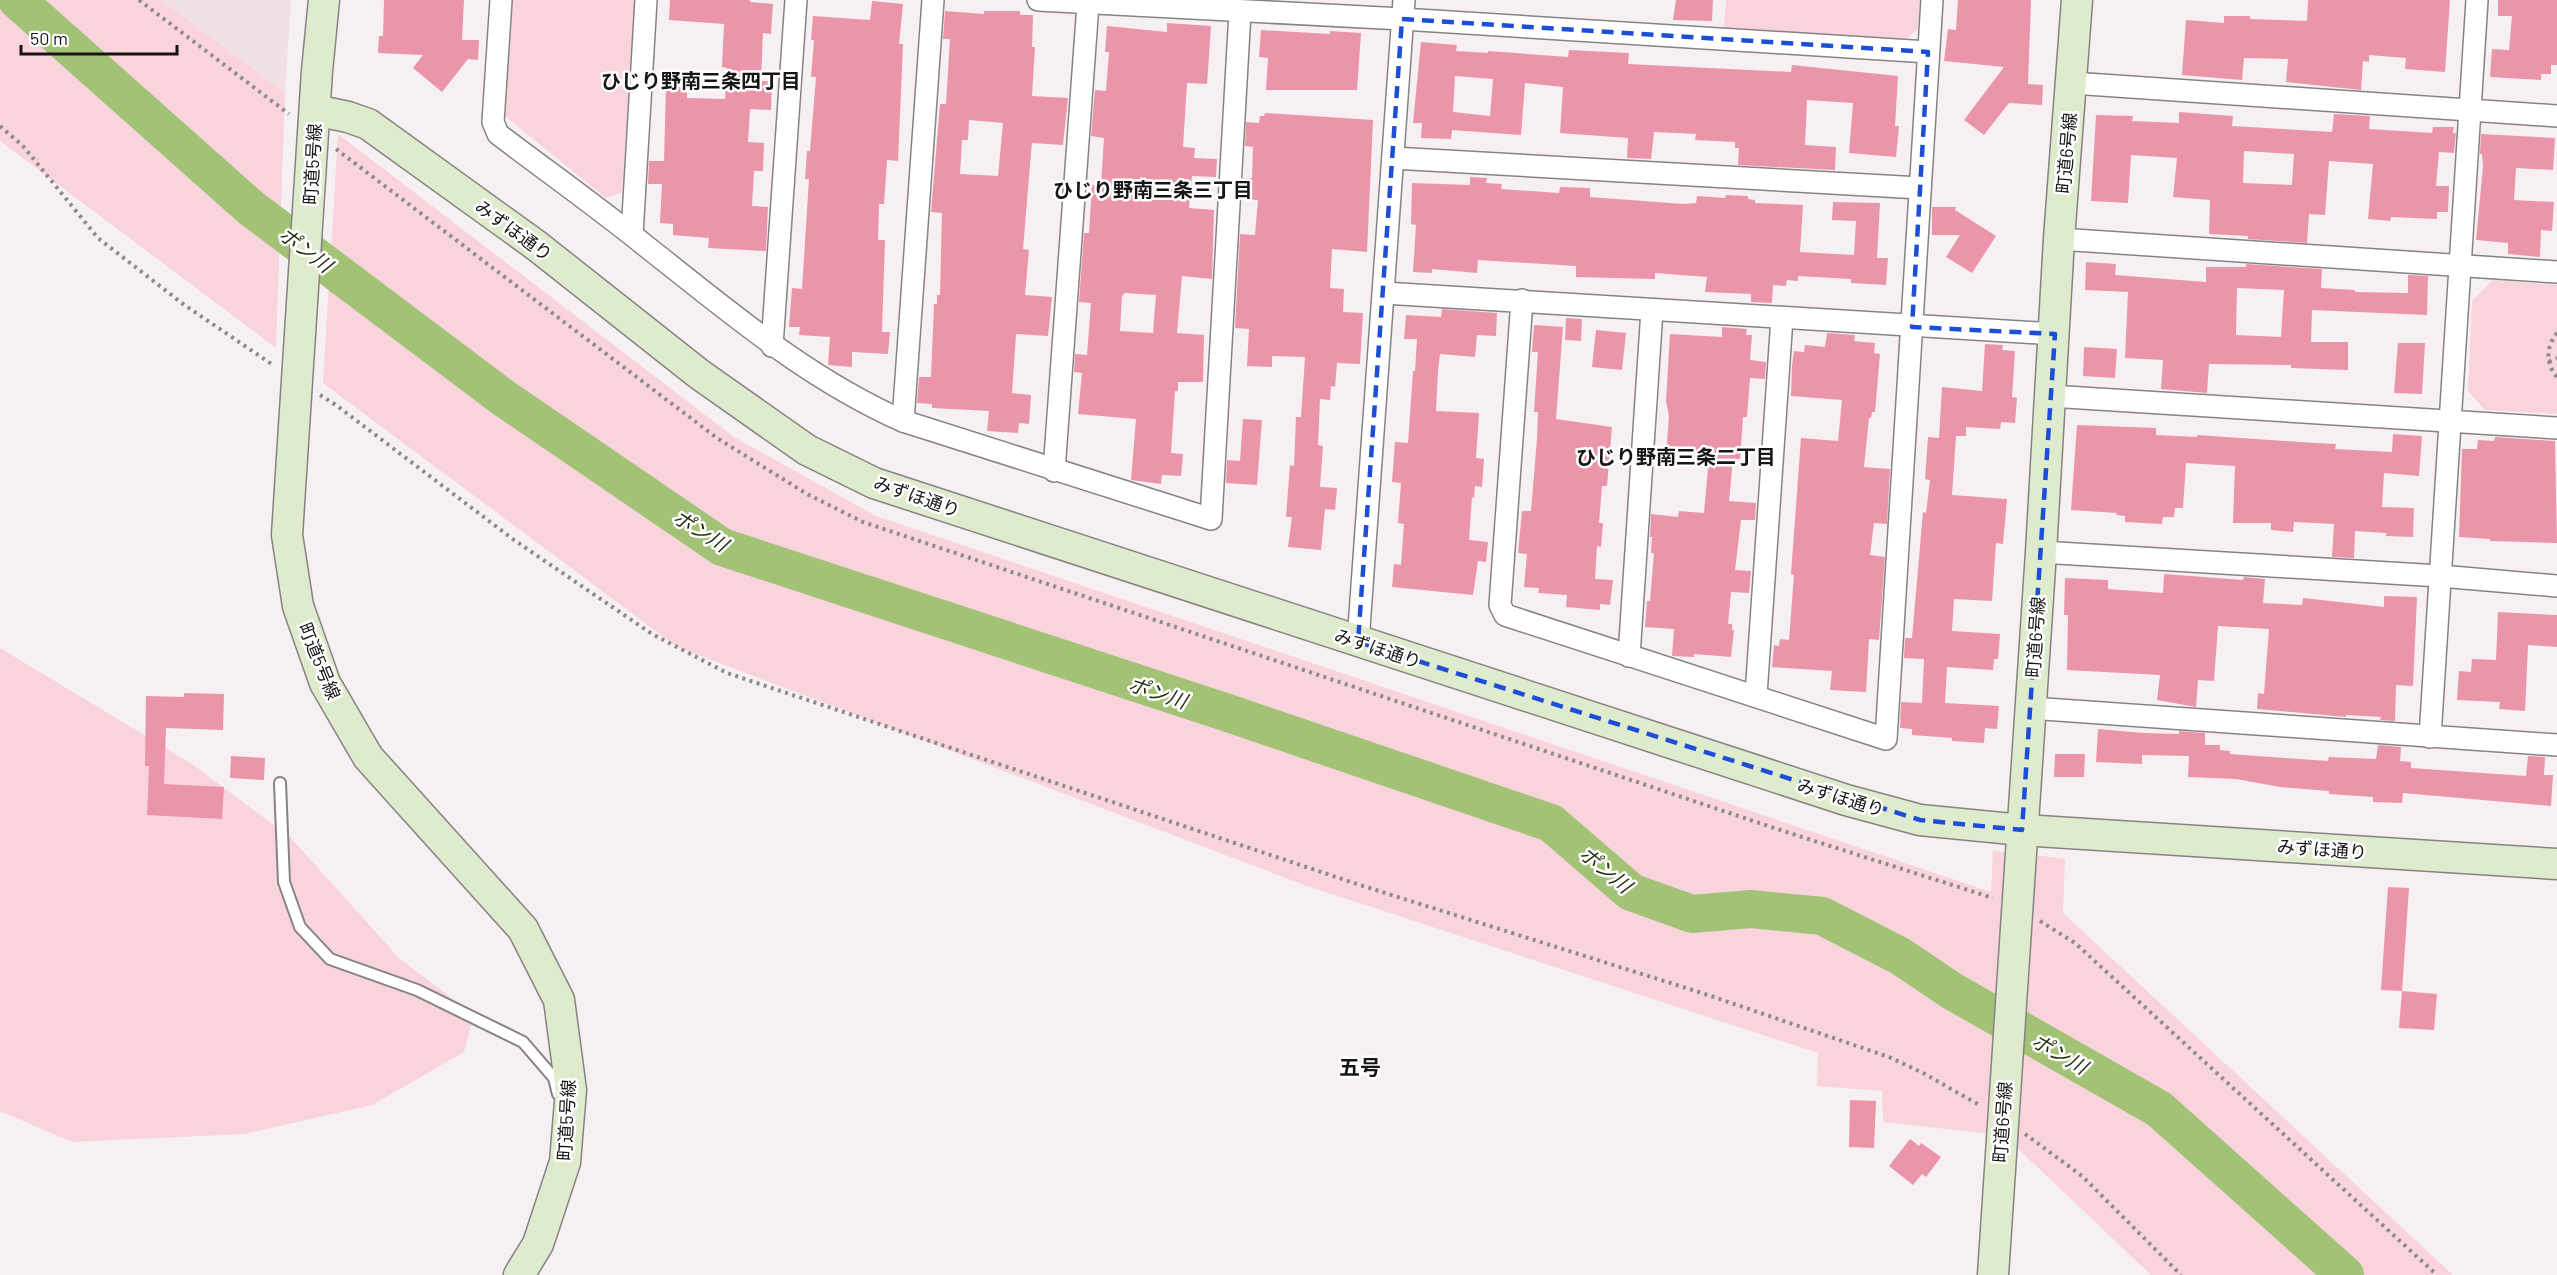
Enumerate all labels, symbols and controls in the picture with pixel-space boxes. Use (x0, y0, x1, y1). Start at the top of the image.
scale bar (21, 18, 177, 56)
text: 50 m (30, 27, 68, 49)
district label: ひじり野南三条四丁目 (601, 68, 801, 92)
street label: 町道6号線 (2051, 112, 2081, 194)
street label: 町道5号線 (299, 123, 325, 205)
district label: ひじり野南三条三丁目 (1053, 177, 1253, 201)
street label: みずほ通り (471, 195, 557, 265)
water label: ポン川 (275, 221, 339, 278)
district label: ひじり野南三条二丁目 (1576, 444, 1776, 468)
street label: みずほ通り (871, 471, 963, 521)
water label: ポン川 (669, 504, 734, 557)
street label: 町道6号線 (2021, 596, 2049, 678)
street label: 町道5号線 (295, 619, 345, 703)
street label: みずほ通り (1332, 624, 1424, 672)
water label: ポン川 (1126, 671, 1192, 713)
street label: みずほ通り (1795, 773, 1887, 821)
street label: みずほ通り (2276, 835, 2368, 863)
water label: ポン川 (1575, 841, 1638, 898)
water label: ポン川 (2028, 1028, 2094, 1079)
district label: 五号 (1339, 1054, 1381, 1079)
street label: 町道5号線 (553, 1079, 579, 1161)
street label: 町道6号線 (1988, 1081, 2016, 1163)

